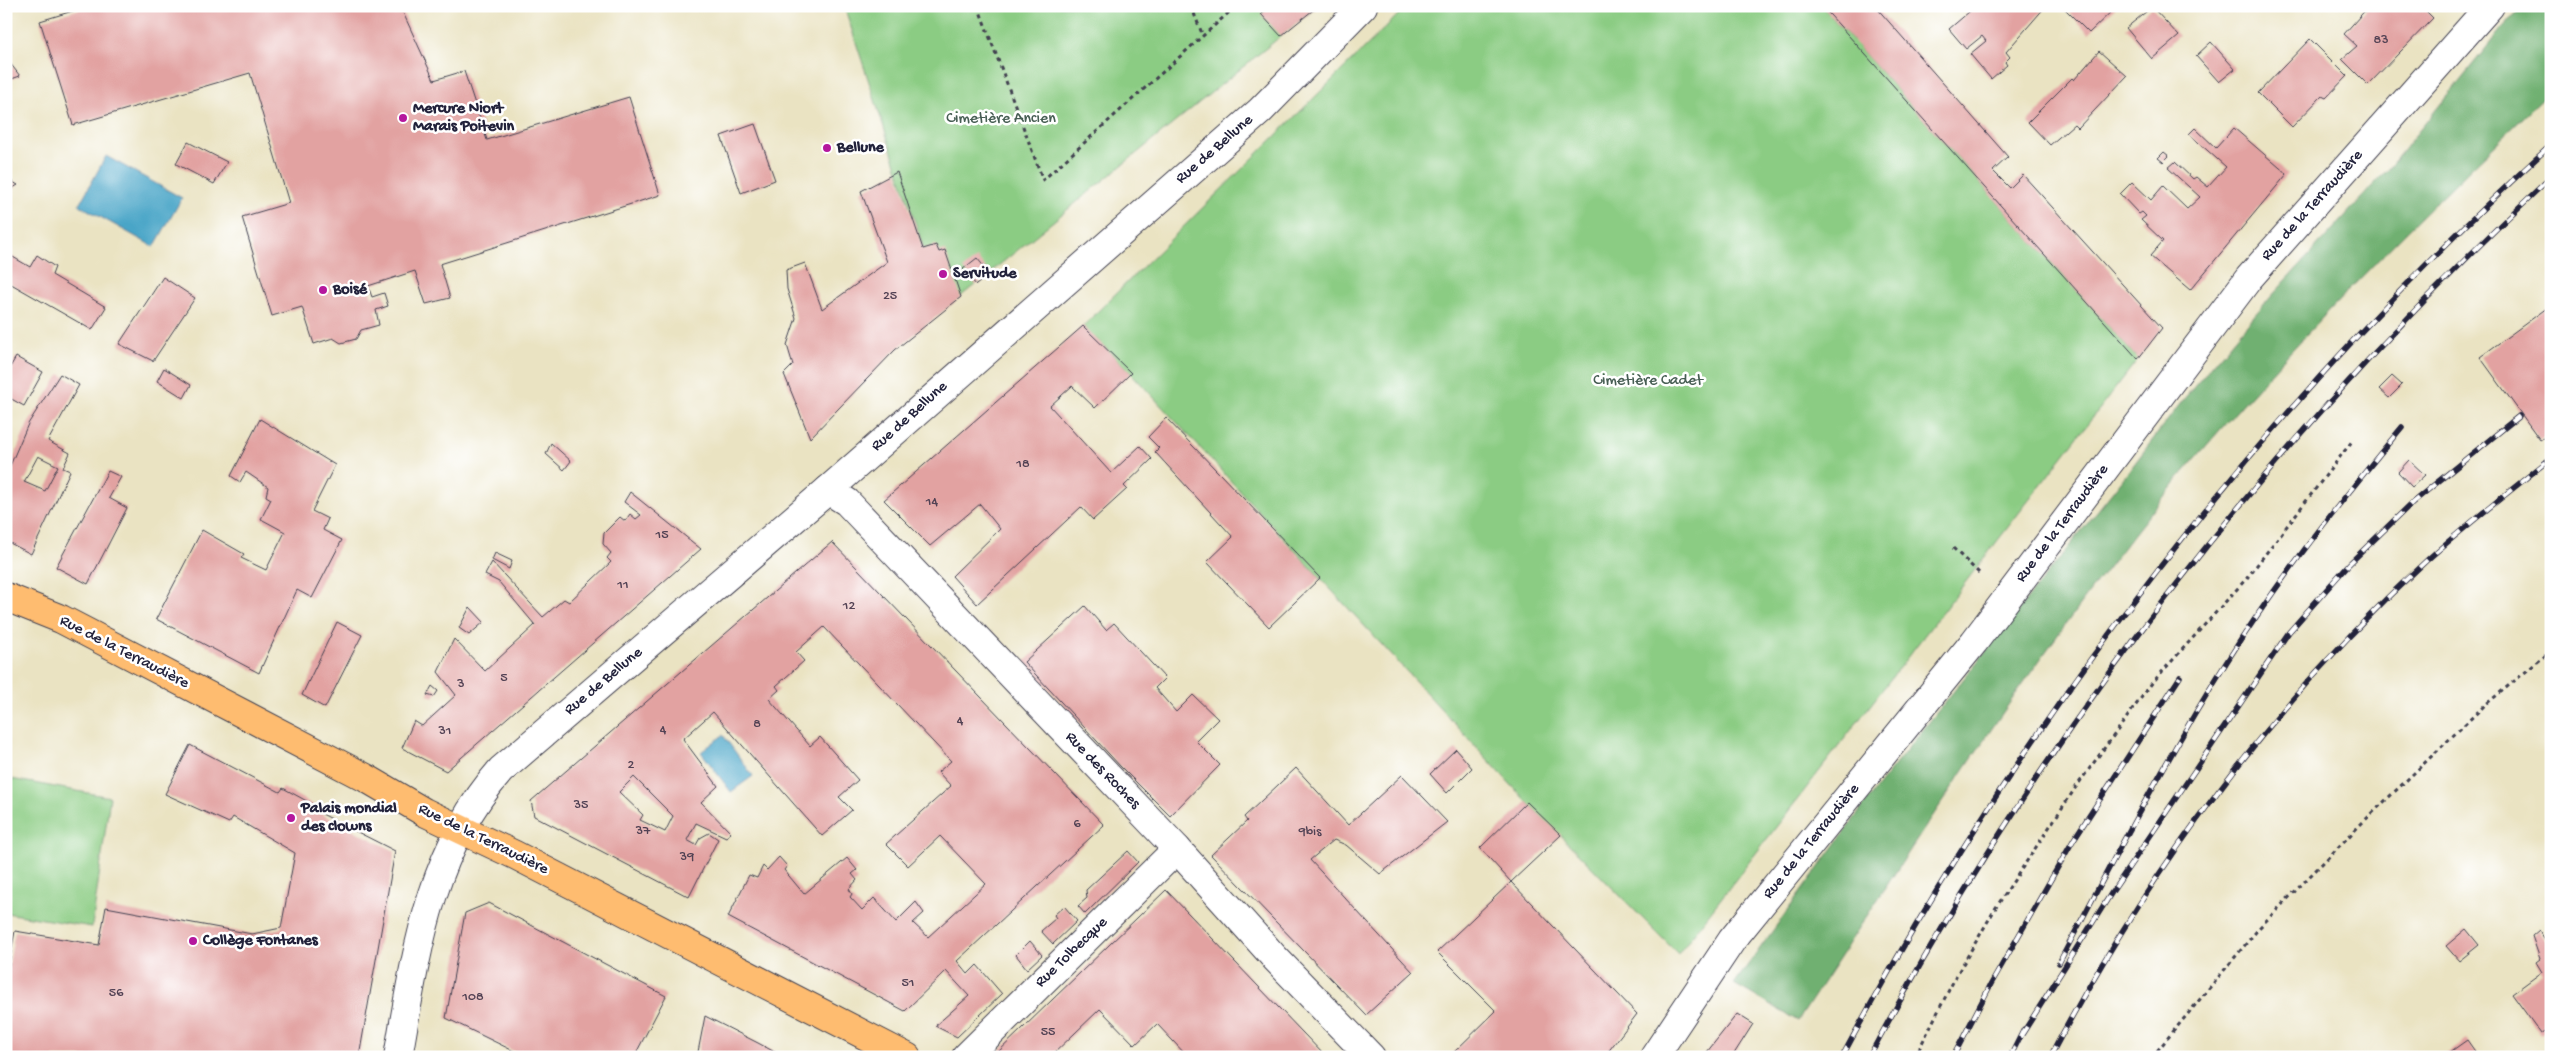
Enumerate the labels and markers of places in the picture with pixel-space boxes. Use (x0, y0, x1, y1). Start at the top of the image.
place label: Mercure Niort Marais Poitevin (413, 100, 515, 137)
marker: Mercure Niort Marais Poitevin (397, 112, 409, 124)
place label: Bellune (836, 139, 885, 158)
marker: Bellune (821, 142, 833, 154)
place label: Servitude (953, 265, 1017, 284)
marker: Servitude (937, 268, 949, 280)
place label: Boisé (332, 281, 368, 300)
marker: Boisé (317, 284, 329, 296)
place label: Palais mondial des clowns (300, 800, 397, 837)
marker: Palais mondial des clowns (285, 812, 297, 824)
place label: Collège Fontanes (202, 932, 319, 951)
marker: Collège Fontanes (187, 935, 199, 947)

